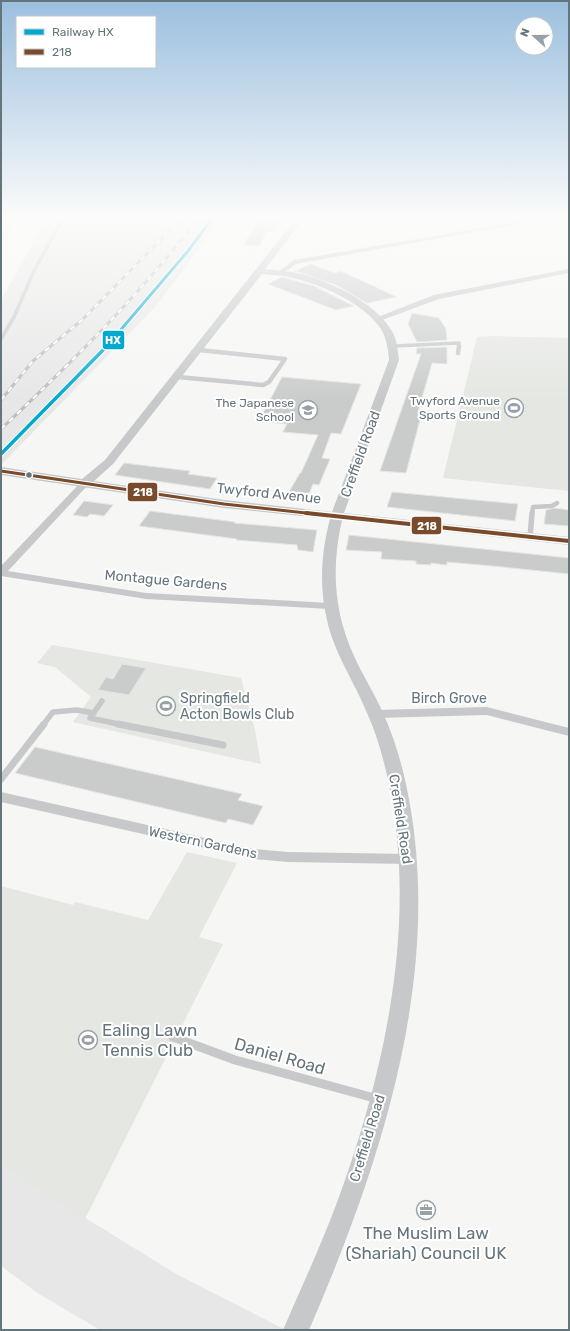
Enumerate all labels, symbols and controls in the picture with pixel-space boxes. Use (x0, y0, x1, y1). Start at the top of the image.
legend (16, 16, 156, 68)
north arrow (514, 16, 554, 56)
text: Railway HX (52, 25, 114, 39)
text: N (518, 26, 533, 39)
text: 218 (52, 45, 72, 59)
line badge: HX (102, 330, 125, 350)
text: HX (105, 334, 121, 347)
place label: Twyford Avenue Sports Ground (410, 394, 500, 422)
place label: The Japanese School (216, 396, 294, 424)
sports icon: Twyford Avenue Sports Ground (503, 397, 525, 419)
school or university icon: The Japanese School (297, 399, 319, 421)
street label: Creffield Road (337, 409, 384, 500)
unlabelled marker (24, 470, 34, 480)
street label: Twyford Avenue (216, 480, 322, 507)
line badge: 218 (127, 482, 158, 502)
text: 218 (133, 486, 153, 499)
line badge: 218 (411, 516, 442, 535)
text: 218 (417, 520, 437, 533)
street label: Montague Gardens (104, 567, 228, 594)
place label: Springfield Acton Bowls Club (180, 690, 294, 723)
street label: Birch Grove (411, 690, 487, 707)
sports icon: Springfield Acton Bowls Club (155, 695, 177, 717)
street label: Creffield Road (385, 773, 416, 865)
street label: Western Gardens (147, 823, 259, 862)
place label: Ealing Lawn Tennis Club (102, 1020, 197, 1060)
sports icon: Ealing Lawn Tennis Club (77, 1029, 99, 1051)
street label: Daniel Road (232, 1033, 328, 1079)
street label: Creffield Road (346, 1092, 389, 1184)
office icon: The Muslim Law (Shariah) Council UK (415, 1199, 437, 1221)
place label: The Muslim Law (Shariah) Council UK (346, 1223, 506, 1263)

